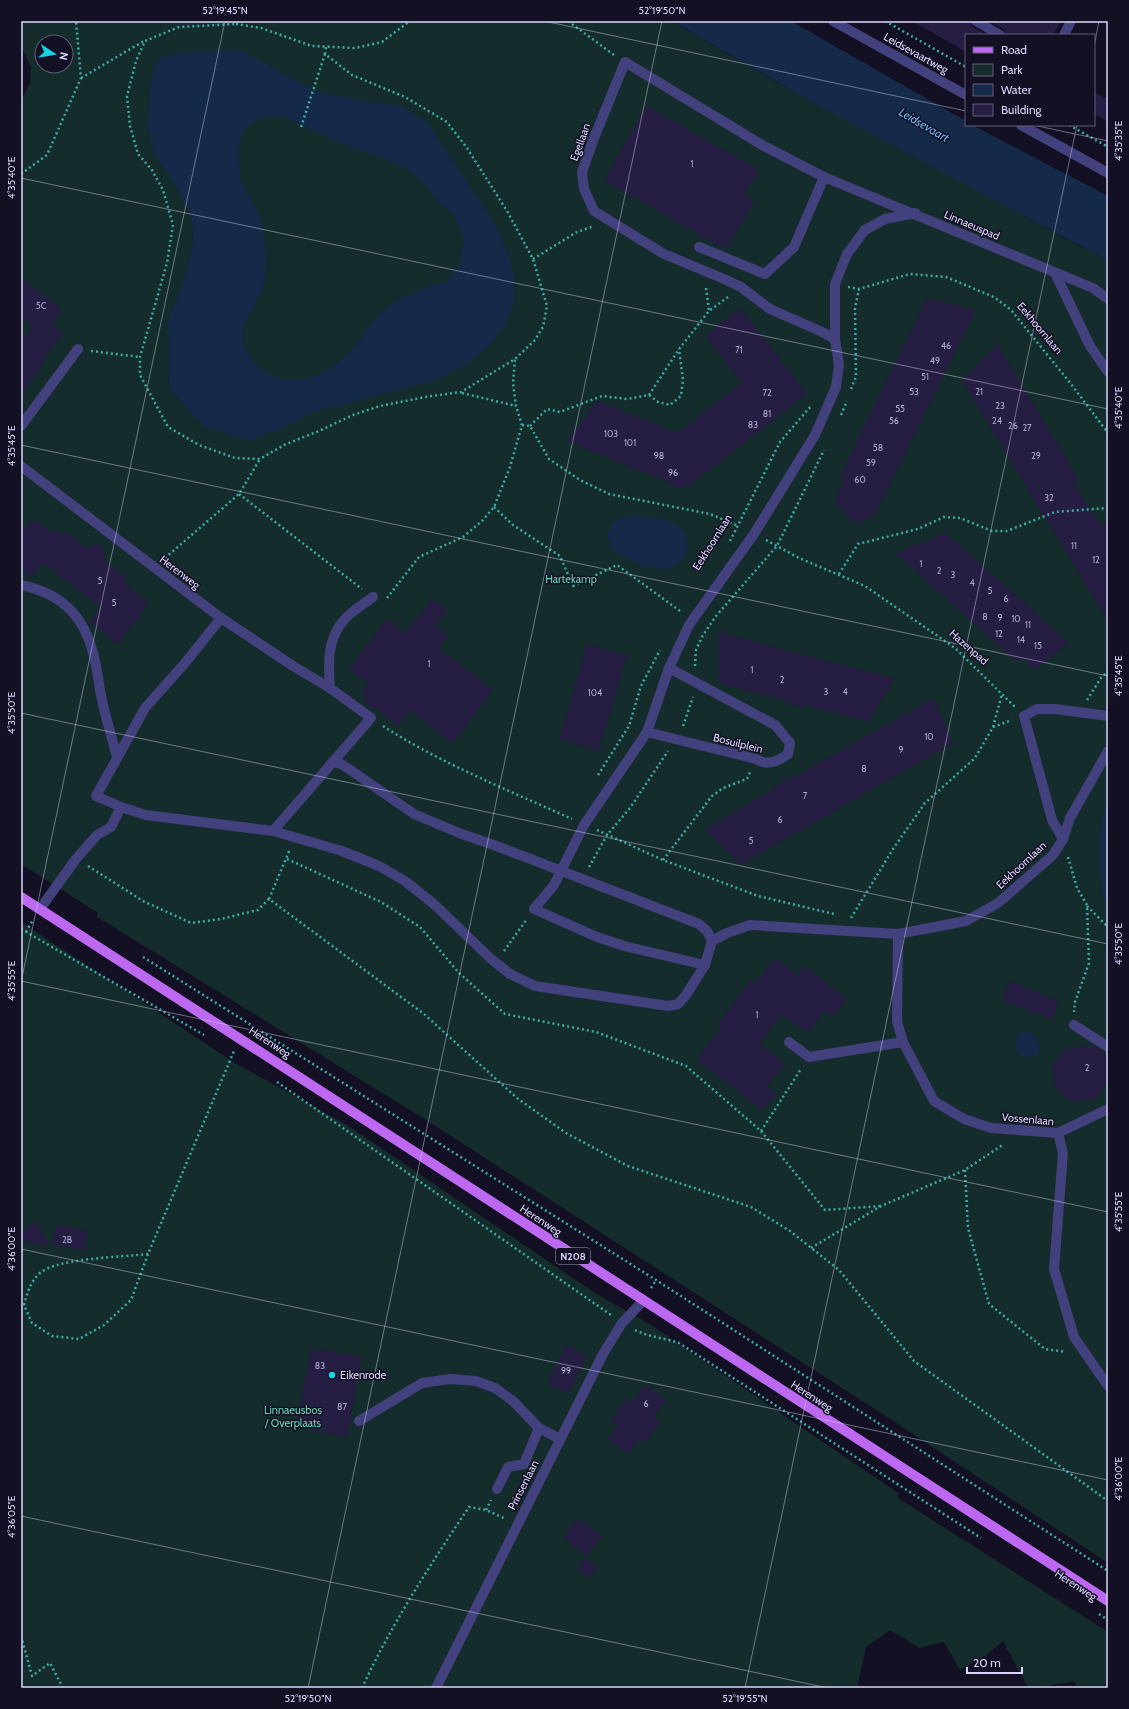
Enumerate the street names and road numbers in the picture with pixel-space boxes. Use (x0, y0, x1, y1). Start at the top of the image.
street label: Leidsevaartweg (881, 29, 951, 77)
street label: Egellaan (567, 121, 593, 163)
street label: Linnaeuspad (942, 207, 1002, 243)
street label: Eekhoornlaan (1014, 299, 1066, 357)
street label: Eekhoornlaan (689, 511, 735, 573)
street label: Herenweg (157, 552, 204, 592)
street label: Hazenpad (947, 626, 991, 668)
street label: Bosuilplein (712, 730, 764, 756)
street label: Eekhoornlaan (993, 838, 1049, 892)
street label: Herenweg (246, 1023, 294, 1061)
street label: Vossenlaan (1001, 1110, 1055, 1128)
street label: Herenweg (517, 1201, 565, 1239)
road number: N208 (556, 1248, 590, 1264)
street label: Herenweg (788, 1377, 836, 1415)
street label: Prinsenlaan (505, 1458, 541, 1512)
street label: Herenweg (1052, 1566, 1100, 1604)

